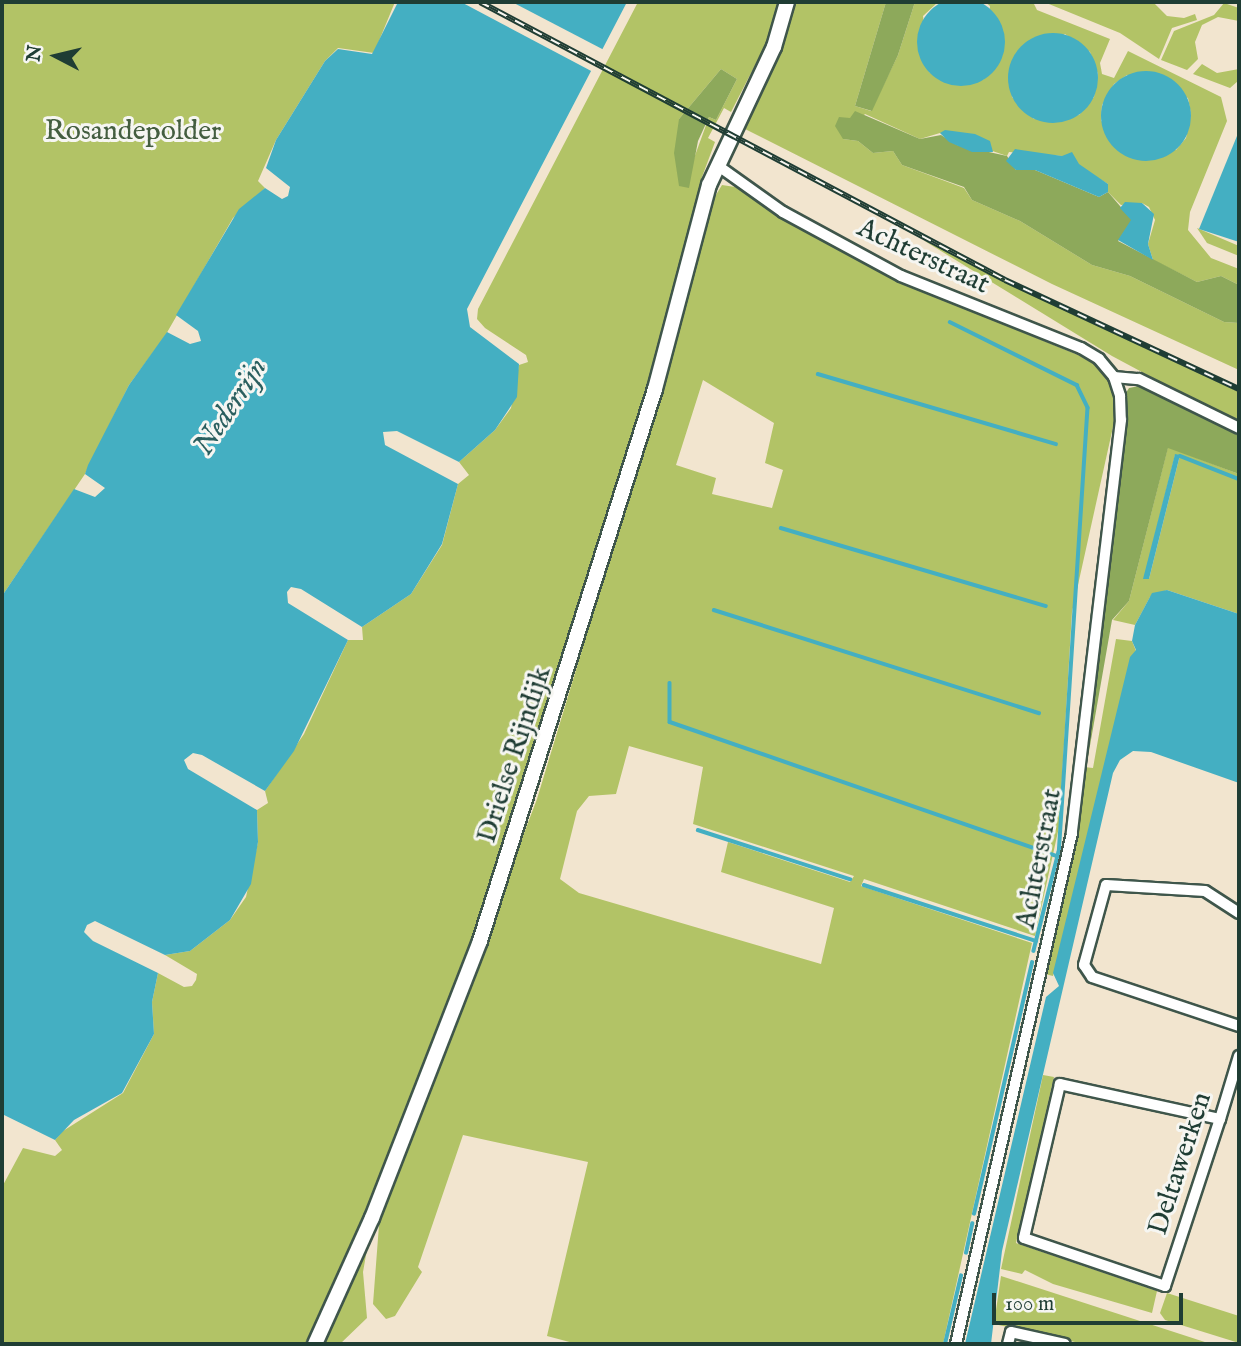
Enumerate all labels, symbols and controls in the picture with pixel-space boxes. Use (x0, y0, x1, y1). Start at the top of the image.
north arrow (21, 21, 91, 91)
text: N (22, 44, 48, 63)
park label: Rosandepolder (45, 115, 221, 149)
street label: Achterstraat (852, 212, 994, 302)
water label: Nederrijn (186, 351, 276, 463)
street label: Drielse Rijndijk (471, 663, 559, 847)
street label: Achterstraat (1010, 786, 1070, 932)
street label: Deltawerken (1142, 1088, 1220, 1240)
scale bar (996, 1280, 1187, 1324)
text: 100 m (1005, 1291, 1054, 1318)

